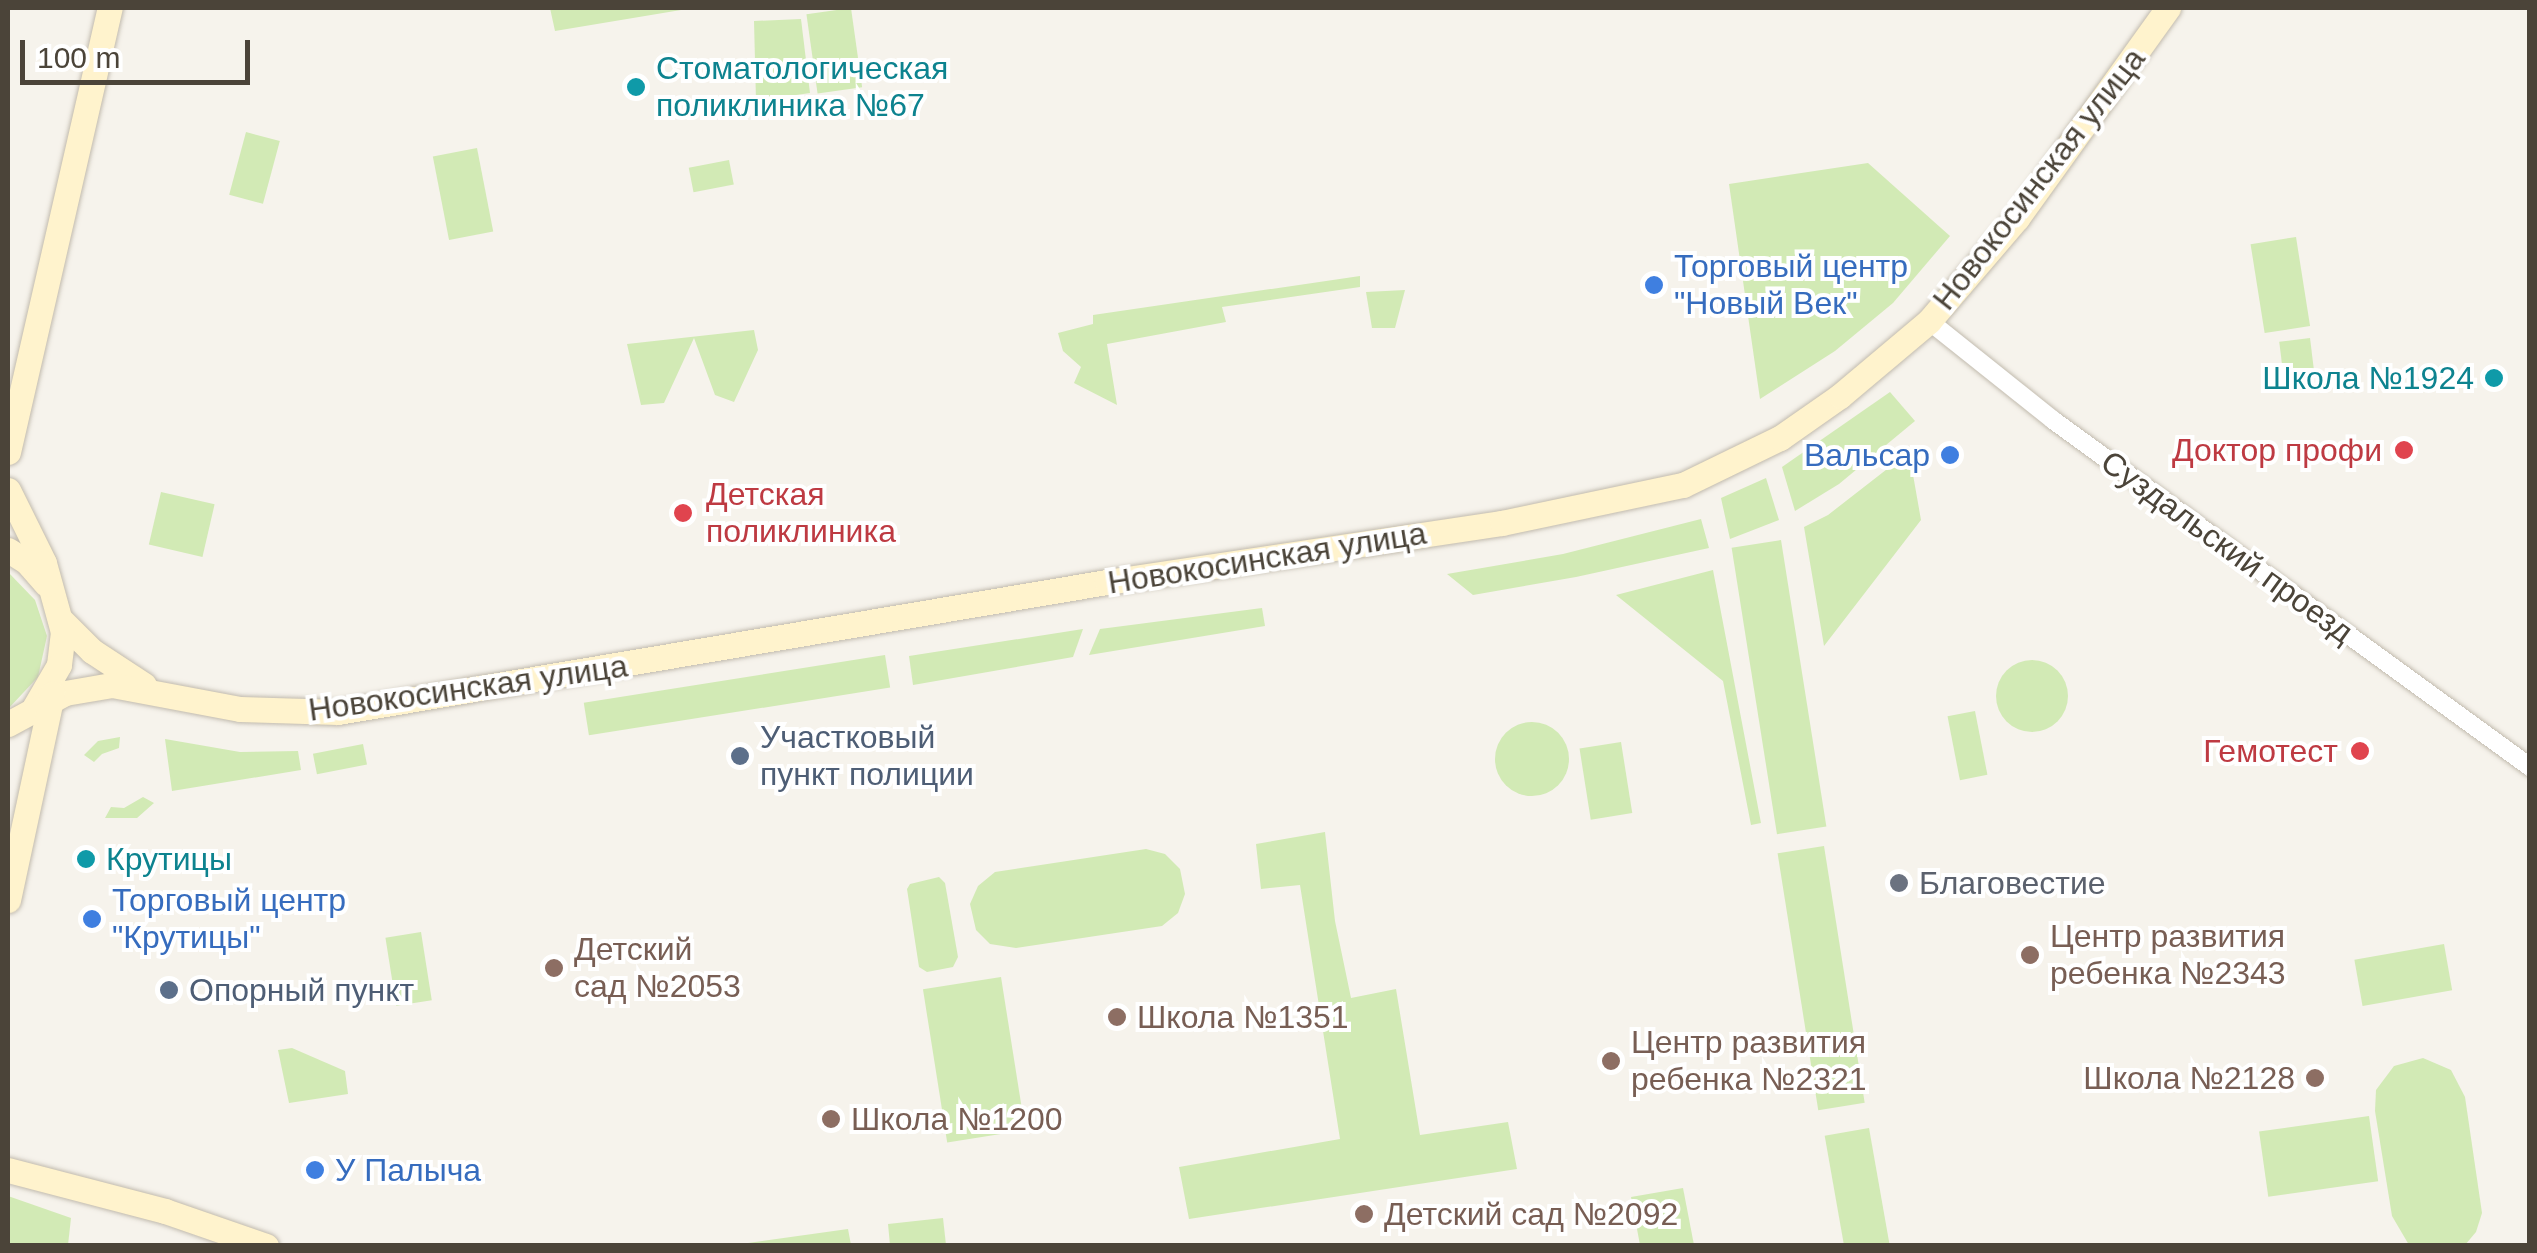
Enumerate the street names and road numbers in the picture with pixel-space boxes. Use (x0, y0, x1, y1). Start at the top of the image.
street label: Новокосинская улица (1925, 40, 2153, 318)
street label: Суздальский проезд (2093, 443, 2361, 651)
street label: Новокосинская улица (1105, 514, 1429, 602)
street label: Новокосинская улица (306, 647, 630, 729)

